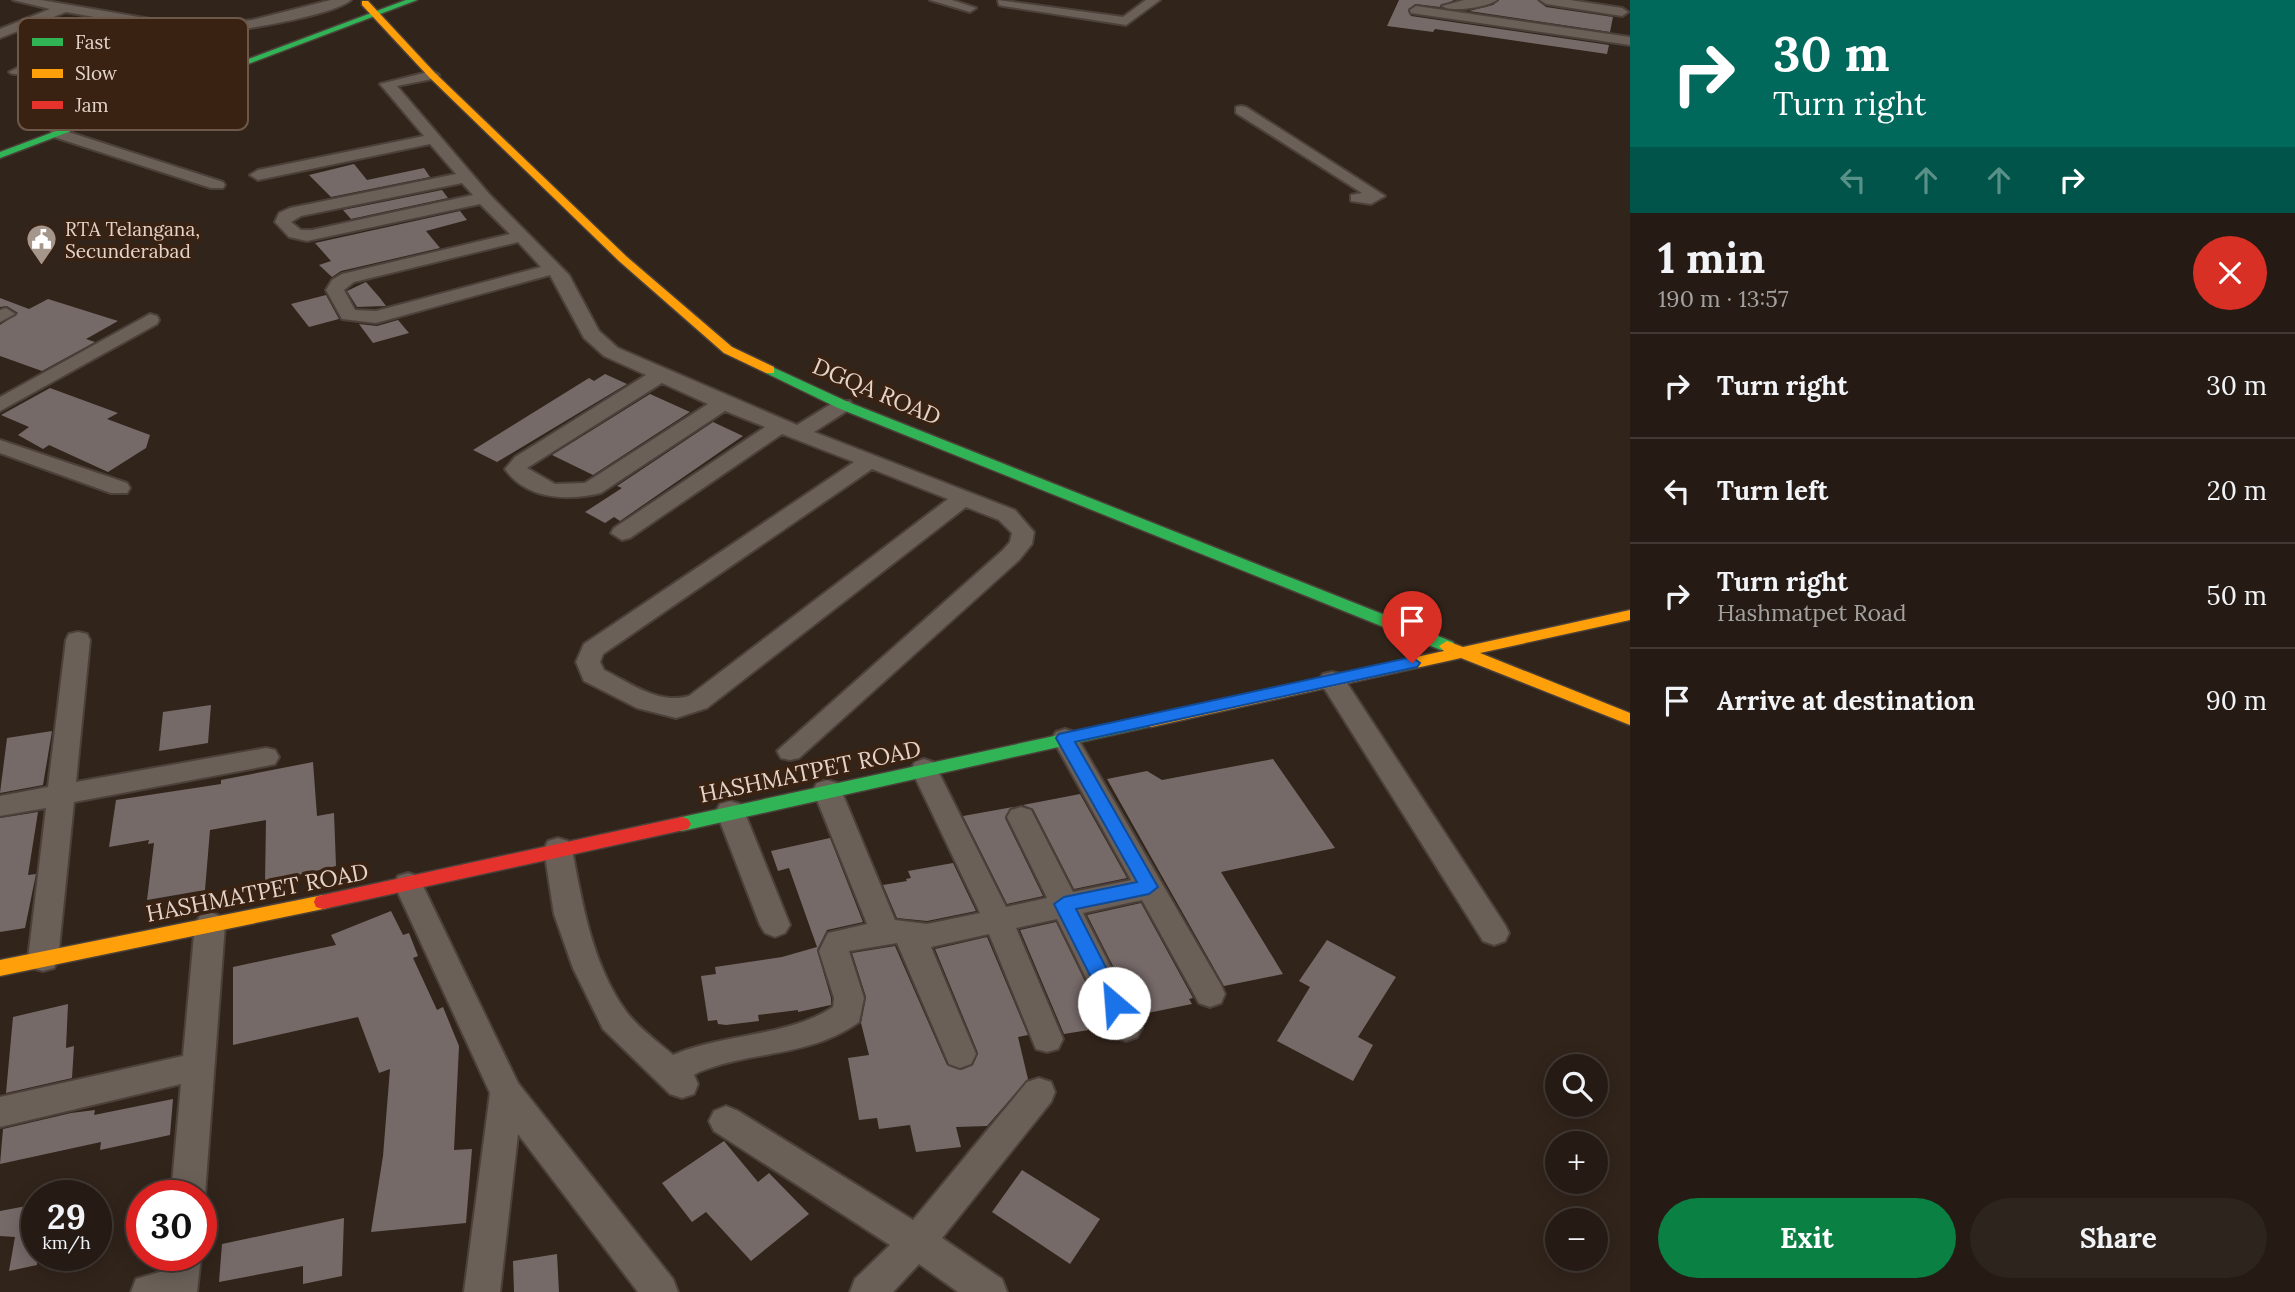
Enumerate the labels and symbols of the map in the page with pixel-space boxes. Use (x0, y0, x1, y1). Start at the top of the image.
legend (18, 18, 248, 130)
text: Fast (75, 30, 111, 54)
text: Slow (75, 61, 118, 85)
text: Jam (74, 93, 109, 117)
place label: RTA Telangana, Secunderabad (65, 217, 200, 263)
public building icon: RTA Telangana, Secunderabad (25, 223, 59, 267)
street label: DGQA ROAD (808, 351, 946, 431)
pin (1382, 591, 1442, 663)
street label: HASHMATPET ROAD (697, 733, 923, 809)
street label: HASHMATPET ROAD (143, 856, 371, 928)
position arrow (1077, 966, 1151, 1040)
speed limit sign: 30 (126, 1180, 217, 1271)

